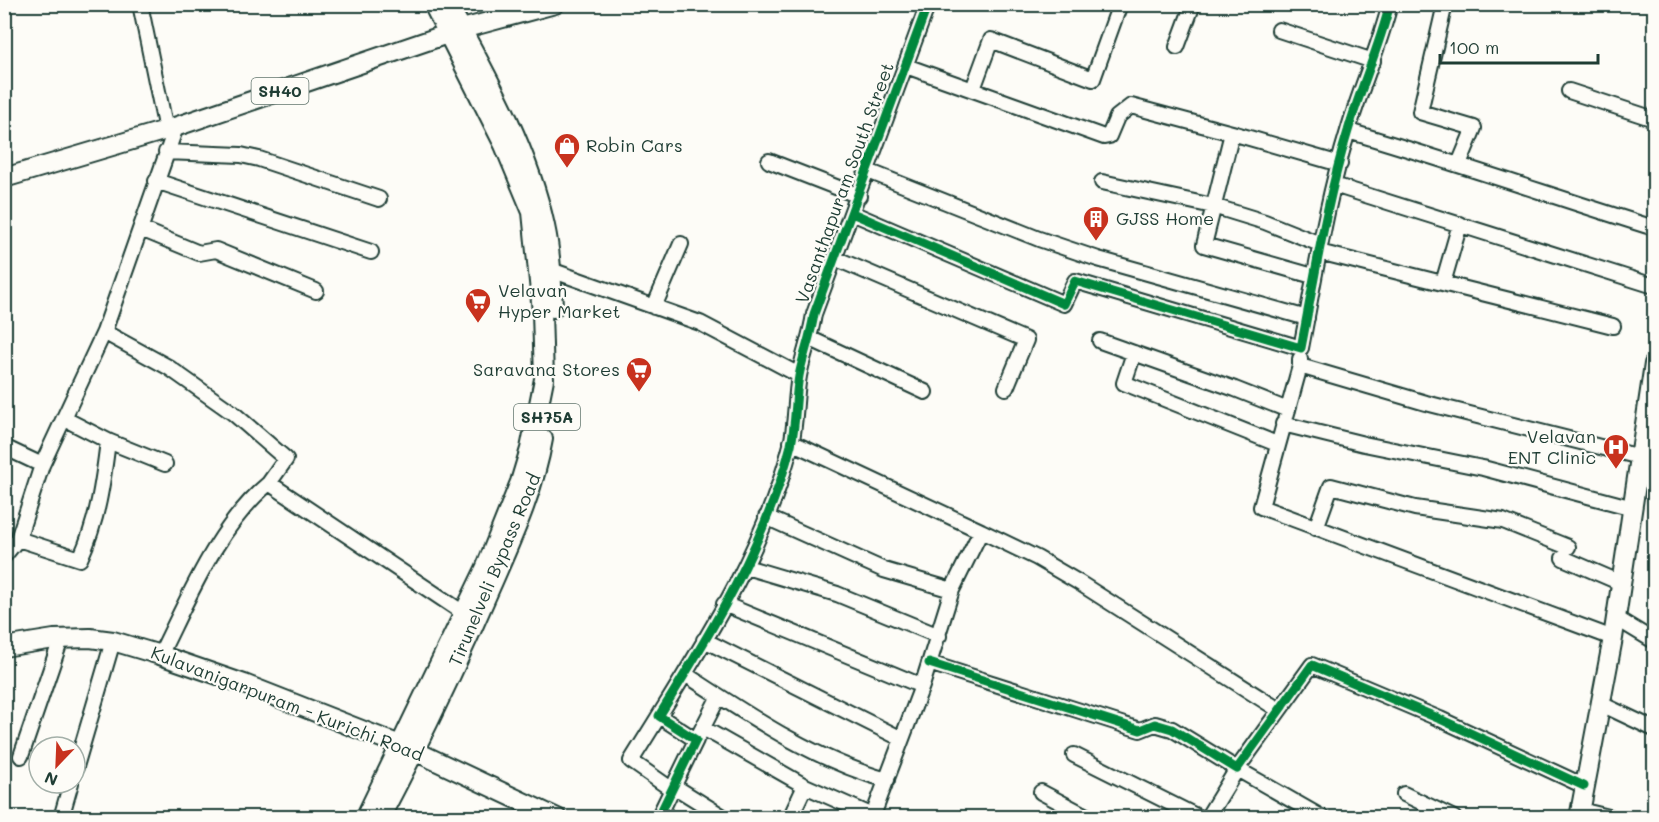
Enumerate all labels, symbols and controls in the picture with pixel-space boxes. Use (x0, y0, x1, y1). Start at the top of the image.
scale bar (1440, 27, 1598, 65)
text: 100 m (1449, 35, 1499, 59)
street label: Vasanthapuram South Street (789, 59, 899, 307)
road number: SH40 (252, 78, 308, 104)
shop icon: Robin Cars (552, 131, 582, 169)
place label: Robin Cars (586, 133, 683, 157)
building icon: GJSS Home (1081, 204, 1111, 242)
place label: GJSS Home (1116, 206, 1214, 230)
place label: Velavan Hyper Market (498, 278, 621, 323)
supermarket icon: Velavan Hyper Market (463, 286, 493, 324)
supermarket icon: Saravana Stores (624, 355, 654, 393)
place label: Saravana Stores (473, 357, 620, 381)
road number: SH75A (514, 404, 580, 430)
place label: Velavan ENT Clinic (1508, 424, 1596, 469)
hospital icon: Velavan ENT Clinic (1601, 432, 1631, 470)
street label: Tirunelveli Bypass Road (442, 469, 546, 670)
street label: Kulavanigarpuram - Kurichi Road (148, 640, 427, 766)
north arrow (27, 735, 87, 795)
text: N (41, 767, 61, 791)

